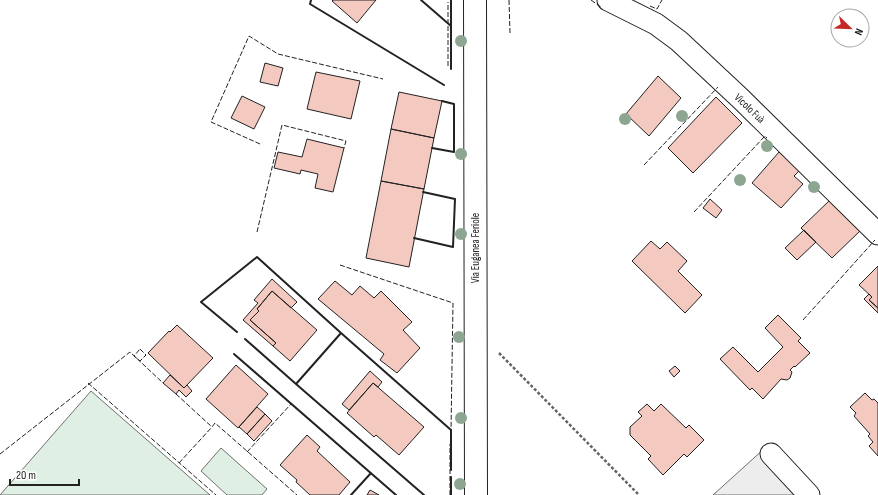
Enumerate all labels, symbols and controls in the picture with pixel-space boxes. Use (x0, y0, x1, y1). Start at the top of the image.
north arrow (830, 8, 870, 48)
text: N (852, 26, 866, 37)
street label: Vicolo Fuà (732, 91, 768, 126)
street label: Via Euganea Feriole (469, 213, 482, 283)
scale bar (10, 461, 79, 487)
text: 20 m (16, 468, 36, 483)

